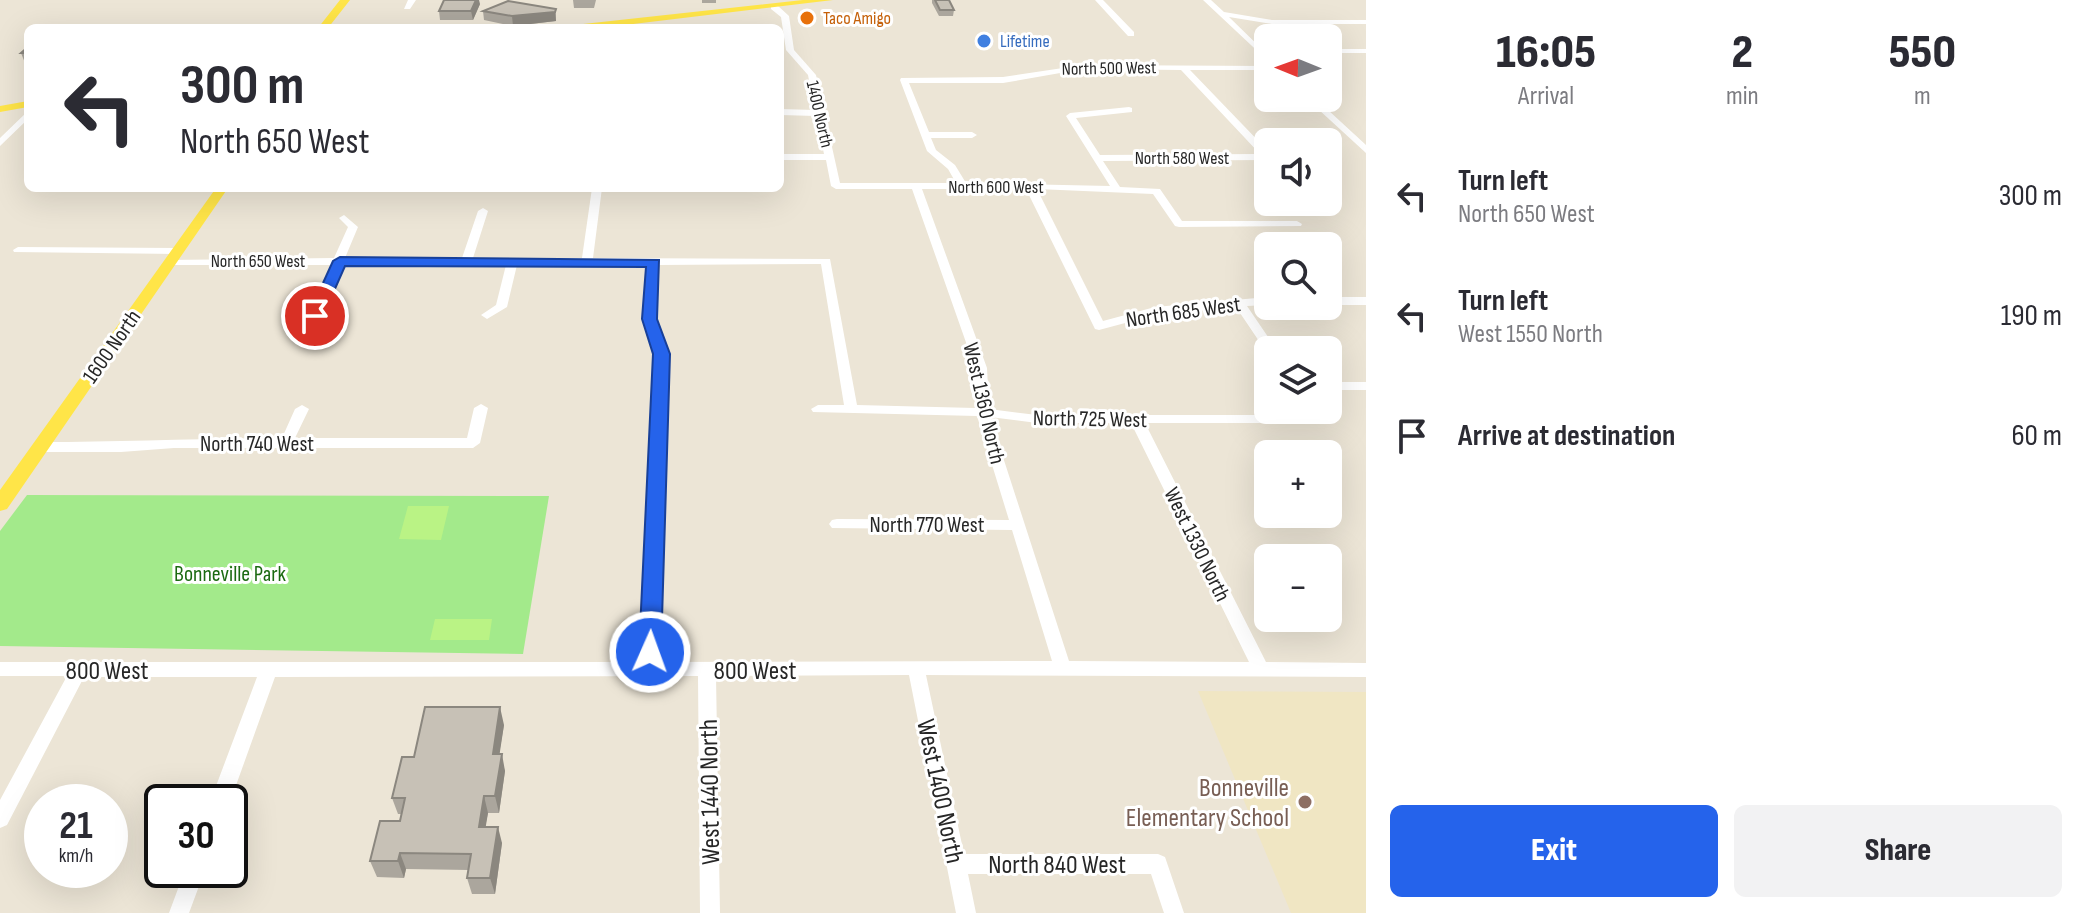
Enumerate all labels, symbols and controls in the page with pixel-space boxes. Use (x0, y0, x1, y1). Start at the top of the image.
place label: Taco Amigo (823, 8, 891, 29)
marker: Taco Amigo (798, 9, 816, 27)
north arrow (1254, 24, 1342, 112)
map controls (1254, 24, 1342, 632)
text: 16:05 (1496, 24, 1596, 81)
text: 2 (1732, 24, 1753, 81)
text: 550 (1889, 24, 1956, 81)
place label: Lifetime (1000, 31, 1050, 52)
marker: Lifetime (975, 32, 993, 50)
text: 300 m (180, 53, 304, 120)
icon: left (48, 56, 152, 160)
street label: North 500 West (1061, 57, 1157, 80)
street label: 1400 North (802, 79, 837, 150)
text: Arrival (1518, 81, 1574, 112)
text: min (1726, 81, 1759, 112)
text: m (1914, 81, 1931, 112)
text: North 650 West (180, 121, 369, 164)
button: sound (1254, 128, 1342, 216)
street label: North 580 West (1135, 148, 1230, 169)
text: Turn left (1458, 163, 1548, 199)
icon: left (1390, 174, 1434, 218)
street label: North 600 West (948, 177, 1044, 198)
text: 300 m (1999, 178, 2062, 214)
text: North 650 West (1458, 199, 1595, 230)
button: search (1254, 232, 1342, 320)
street label: North 650 West (211, 251, 306, 272)
pin (281, 282, 349, 350)
text: Turn left (1458, 283, 1548, 319)
street label: North 685 West (1124, 291, 1243, 334)
icon: arrive (293, 294, 337, 338)
icon: left (1390, 294, 1434, 338)
text: 190 m (2001, 298, 2062, 334)
street label: 1600 North (77, 305, 147, 389)
text: West 1550 North (1458, 319, 1603, 350)
button: layers (1254, 336, 1342, 424)
street label: West 1360 North (956, 340, 1011, 467)
street label: North 725 West (1033, 405, 1148, 434)
icon: arrive (1390, 414, 1434, 458)
text: Arrive at destination (1458, 418, 1675, 454)
text: 60 m (2011, 418, 2062, 454)
street label: North 740 West (200, 431, 314, 458)
button: + (1254, 440, 1342, 528)
street label: West 1330 North (1157, 483, 1236, 606)
street label: North 770 West (870, 512, 985, 539)
button: − (1254, 544, 1342, 632)
park label: Bonneville Park (174, 561, 286, 588)
position arrow (608, 610, 692, 694)
street label: 800 West (66, 656, 149, 687)
street label: 800 West (714, 656, 797, 687)
street label: West 1400 North (909, 716, 970, 866)
street label: West 1440 North (694, 719, 727, 865)
place label: Bonneville Elementary School (1126, 773, 1289, 834)
speed limit sign: 30 (144, 784, 248, 888)
marker: Bonneville Elementary School (1296, 793, 1314, 811)
text: 21 (59, 802, 93, 850)
button: Exit (1390, 805, 1718, 897)
button: Share (1734, 805, 2062, 897)
text: km/h (59, 844, 93, 868)
street label: North 840 West (988, 850, 1126, 881)

